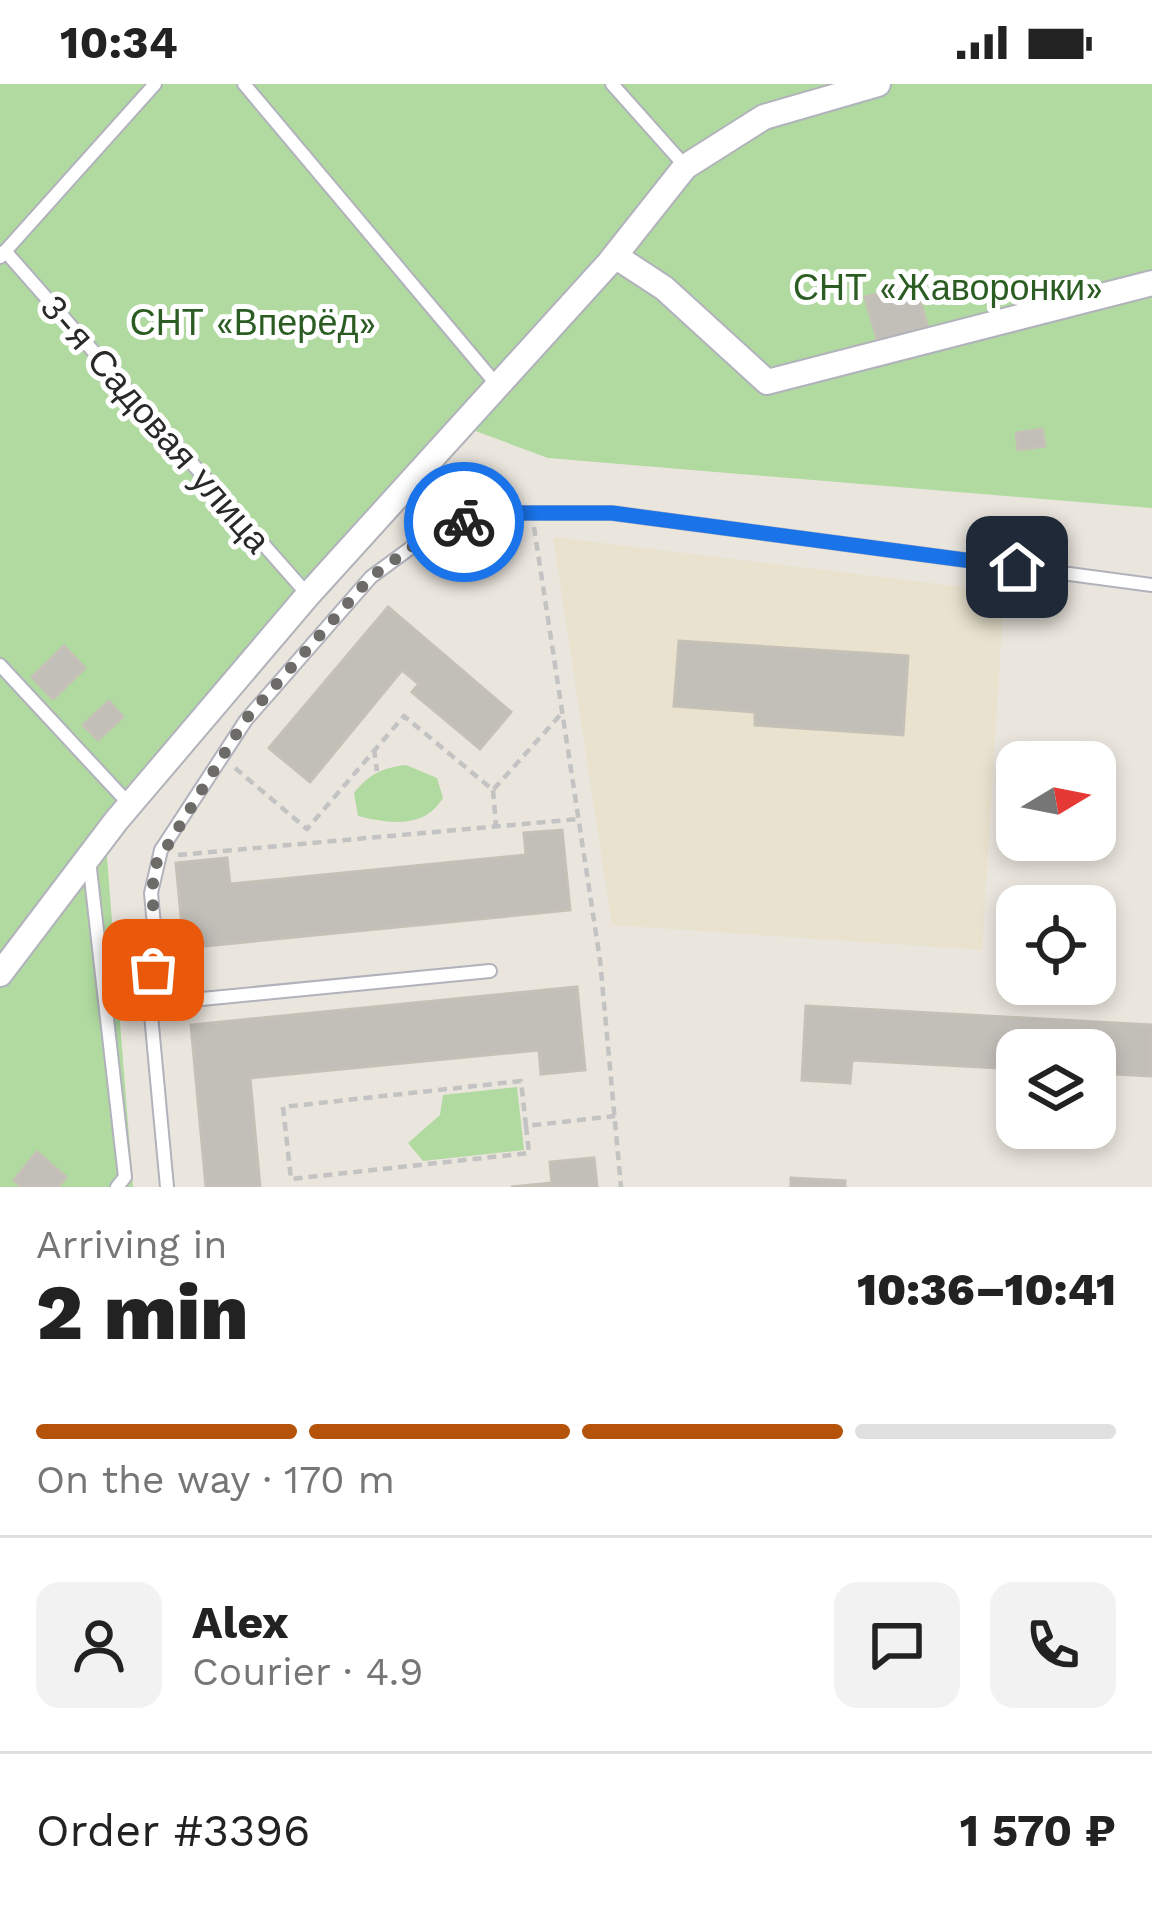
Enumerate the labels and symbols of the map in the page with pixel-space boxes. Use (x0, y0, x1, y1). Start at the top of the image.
park label: СНТ «Жаворонки» (793, 267, 1103, 309)
street label: 3-я Садовая улица (32, 286, 279, 562)
park label: СНТ «Вперёд» (130, 302, 376, 344)
courier (404, 462, 524, 582)
pin (966, 516, 1068, 618)
north arrow (996, 741, 1116, 861)
pin (102, 919, 204, 1021)

